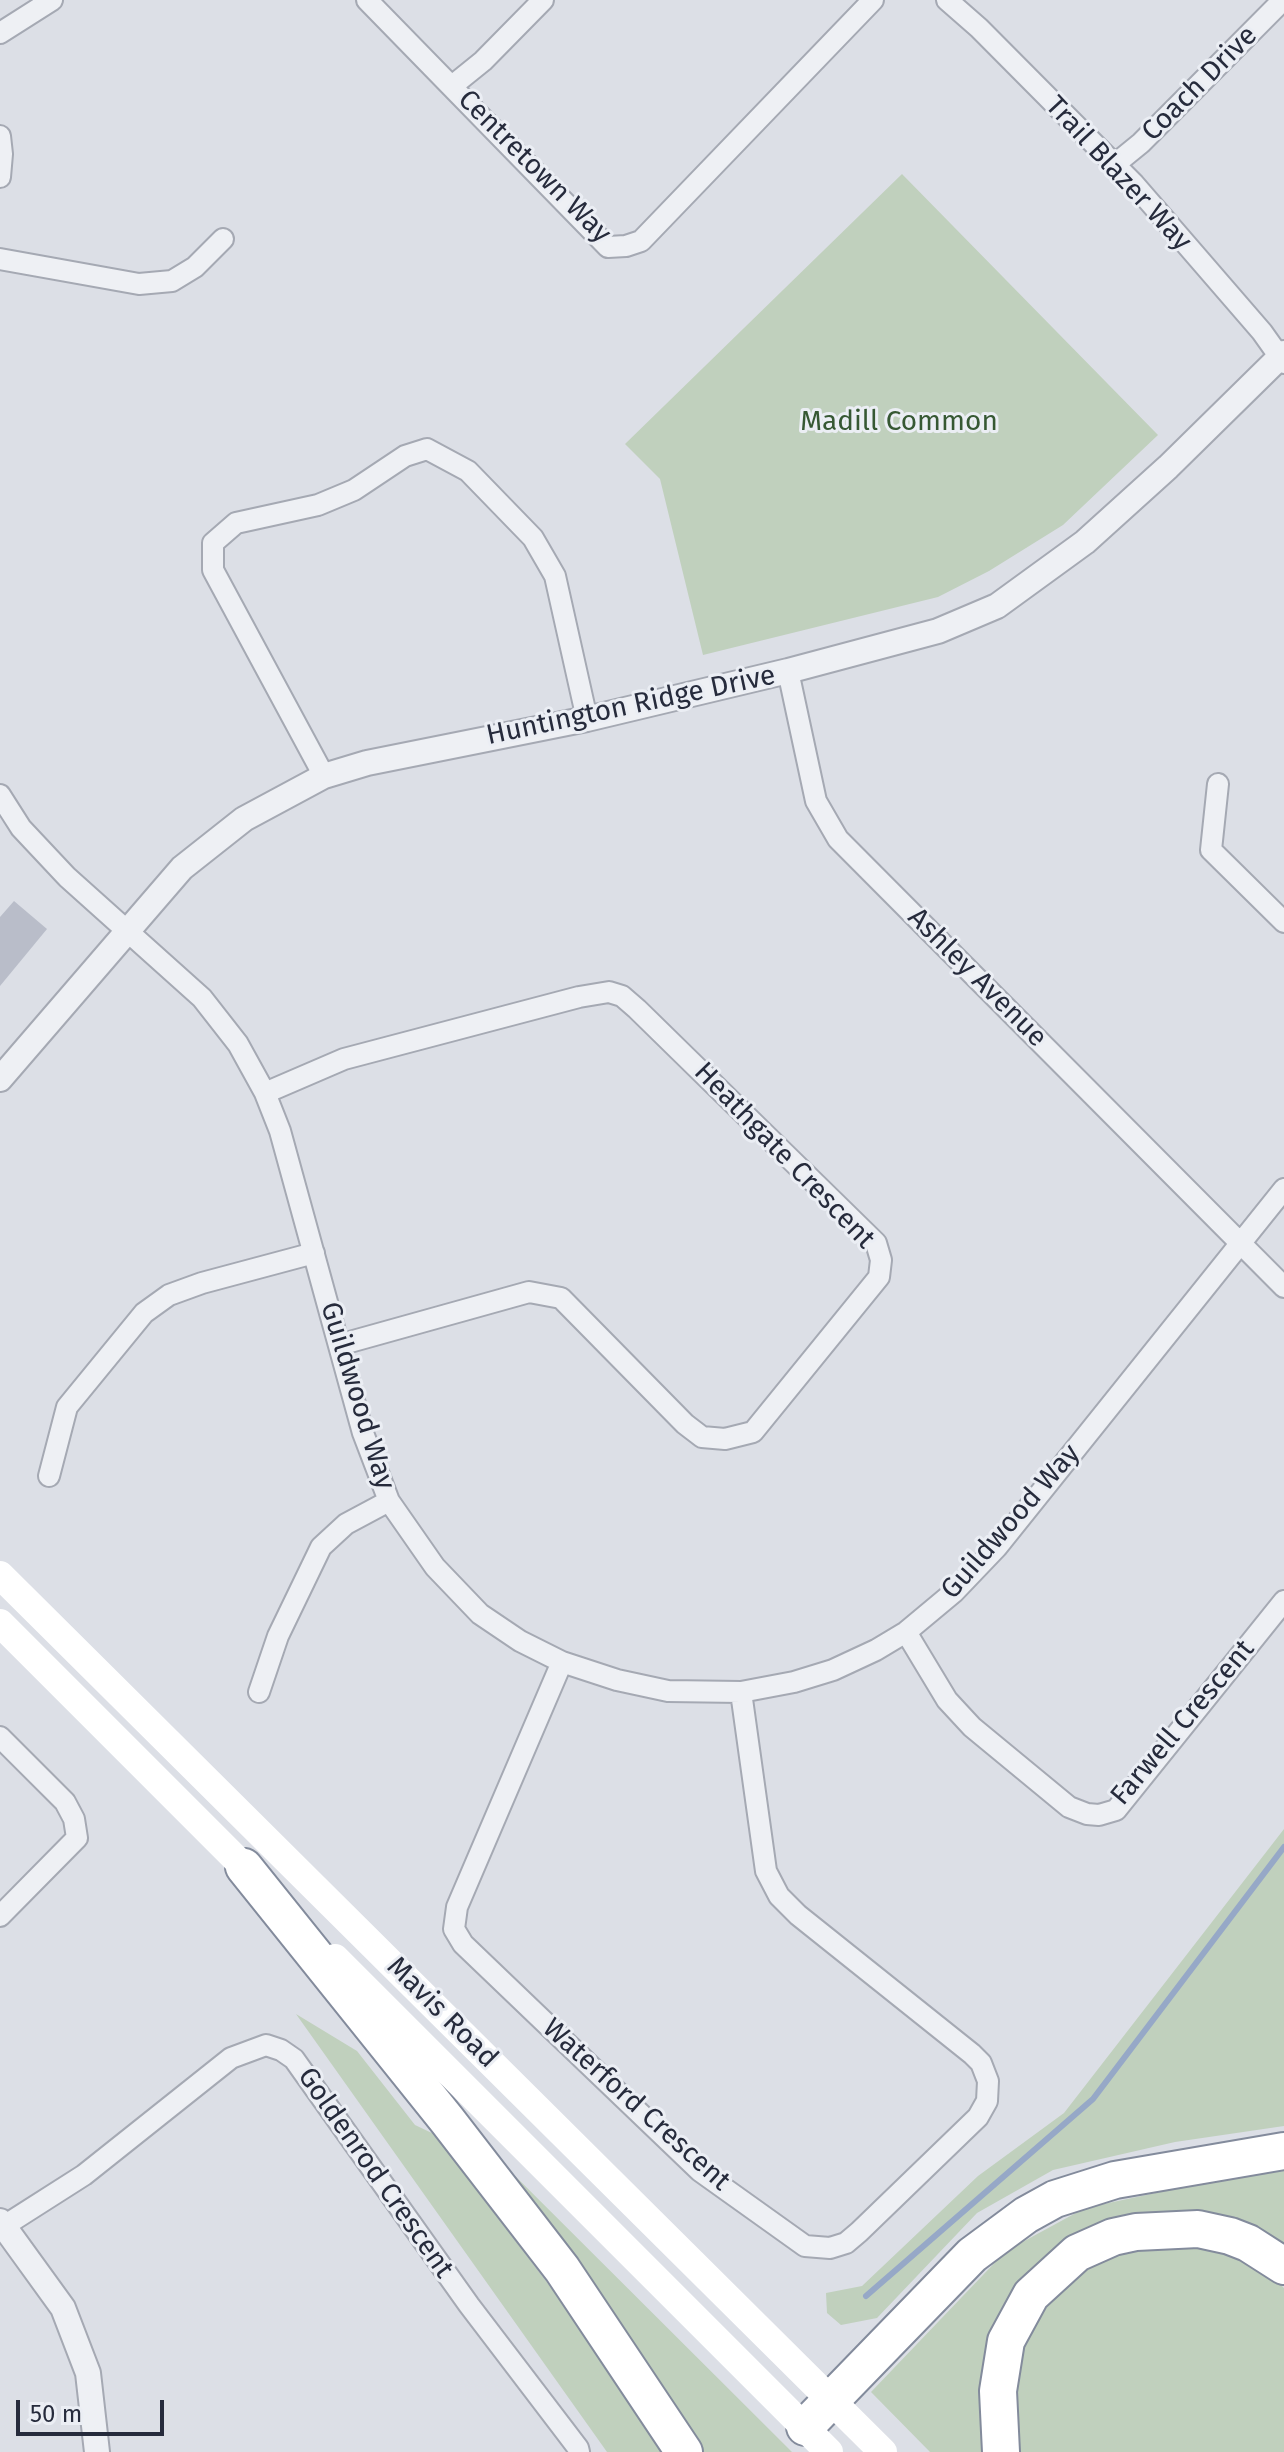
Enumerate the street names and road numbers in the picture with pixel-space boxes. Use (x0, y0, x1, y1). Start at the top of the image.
street label: Coach Drive (1135, 19, 1265, 149)
street label: Centretown Way (450, 83, 618, 251)
street label: Trail Blazer Way (1038, 90, 1198, 258)
street label: Huntington Ridge Drive (483, 659, 779, 753)
street label: Ashley Avenue (900, 901, 1054, 1055)
street label: Heathgate Crescent (687, 1056, 881, 1256)
street label: Guildwood Way (313, 1298, 401, 1494)
street label: Guildwood Way (935, 1438, 1087, 1606)
street label: Farwell Crescent (1104, 1634, 1262, 1812)
street label: Mavis Road (379, 1950, 505, 2076)
street label: Waterford Crescent (535, 2012, 737, 2198)
street label: Goldenrod Crescent (290, 2061, 460, 2285)

